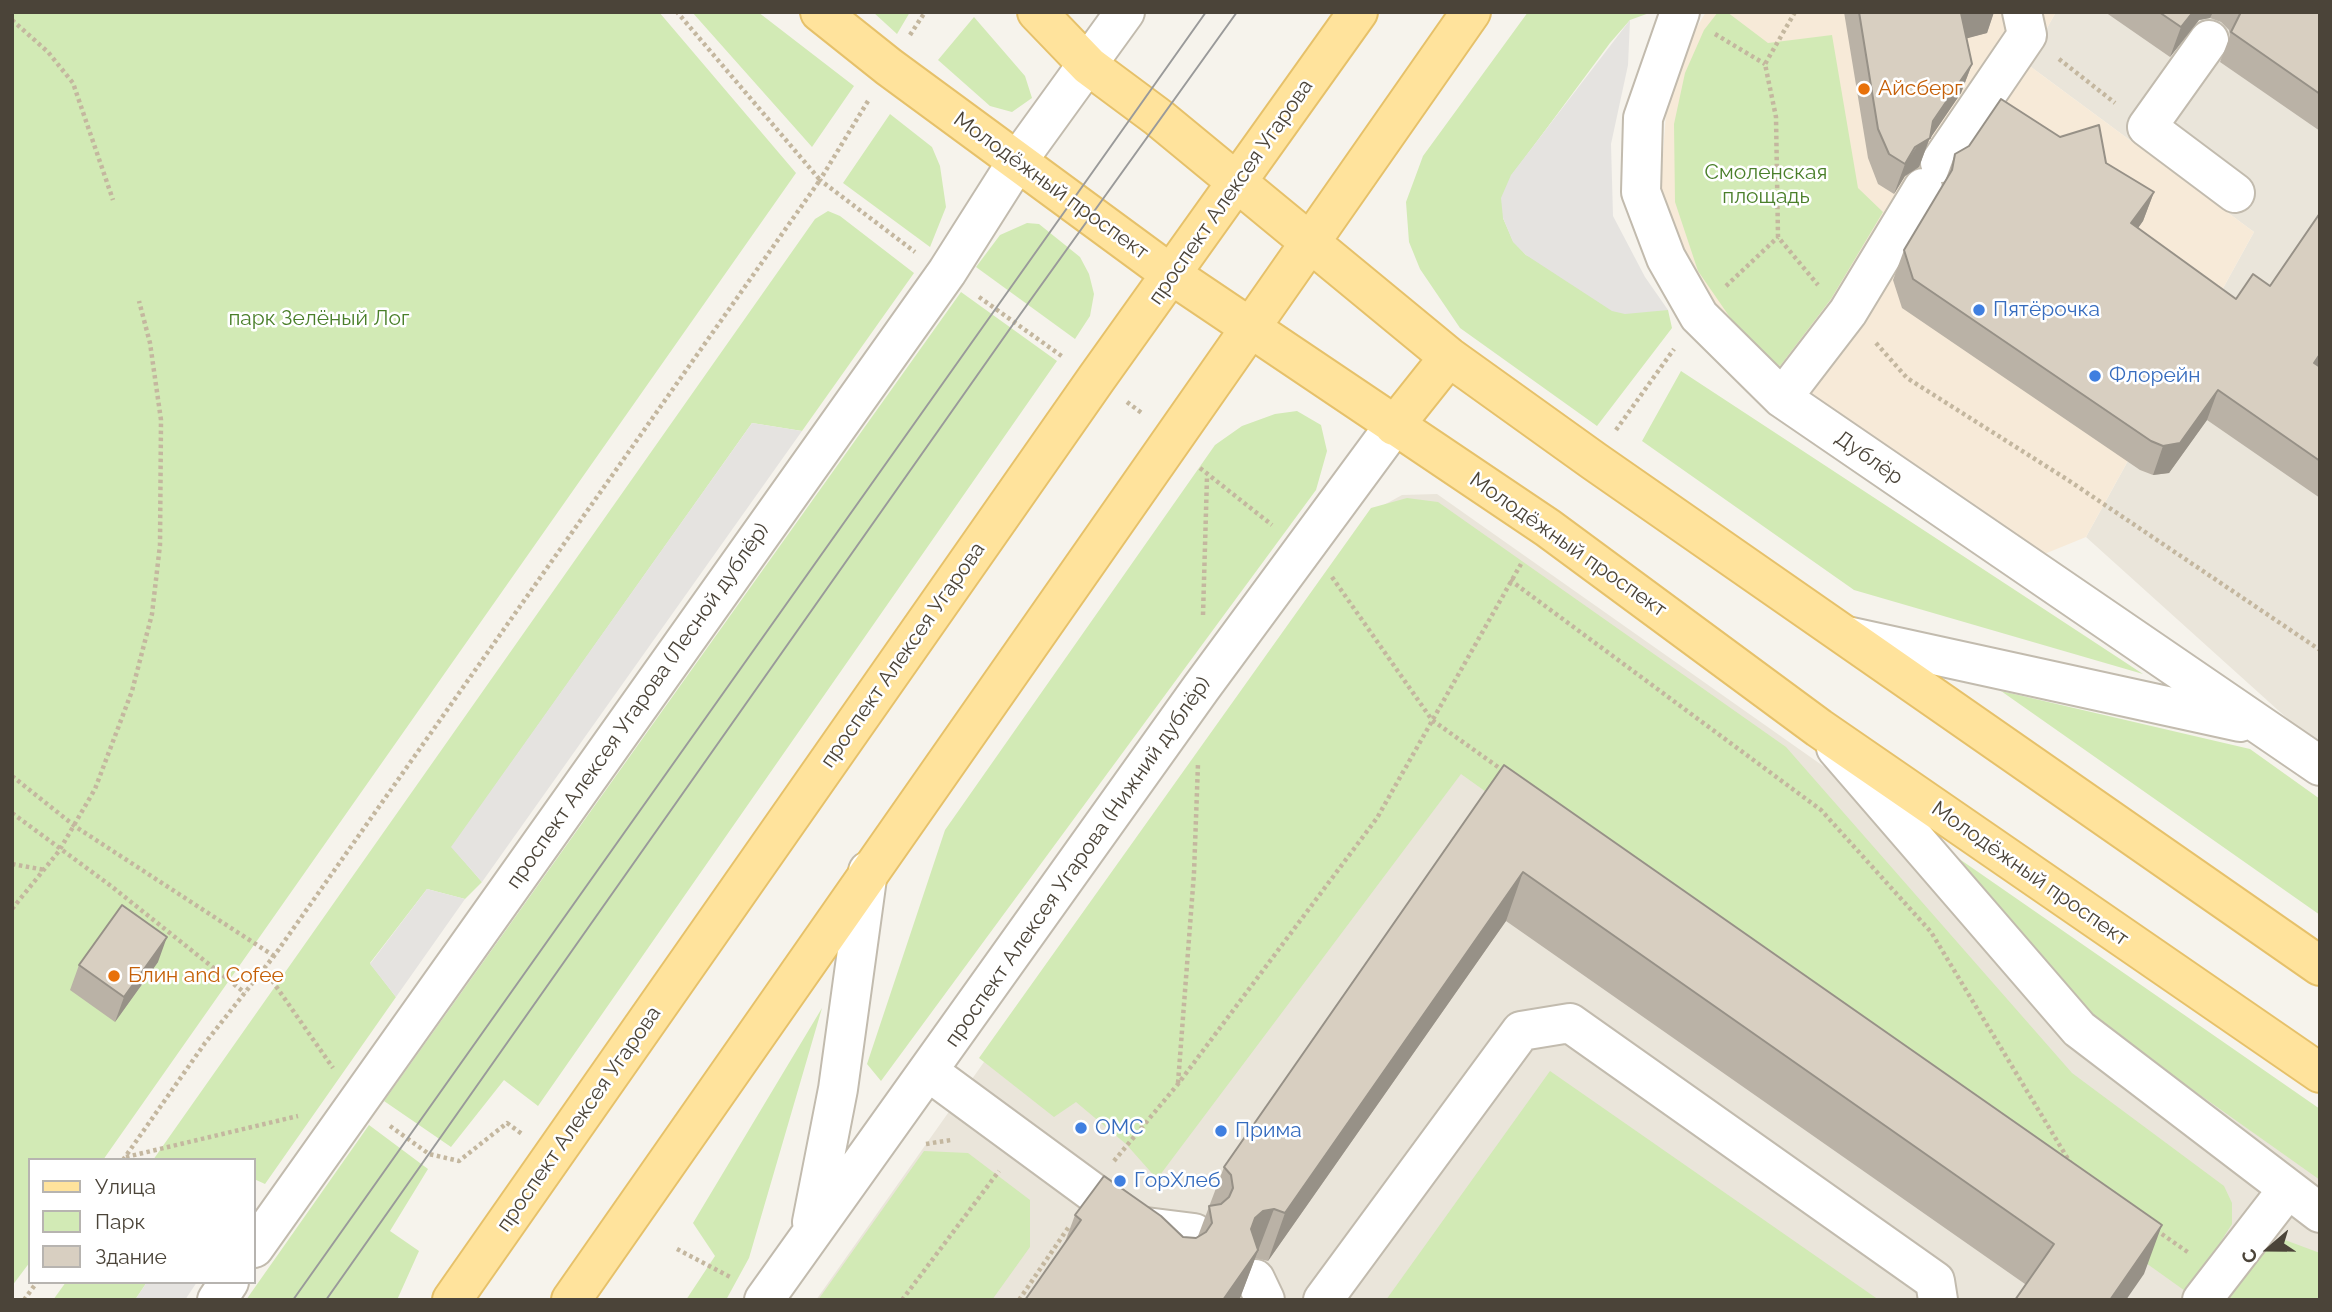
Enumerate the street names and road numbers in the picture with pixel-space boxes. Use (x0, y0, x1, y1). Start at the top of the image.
street label: проспект Алексея Угарова (1143, 74, 1319, 310)
street label: Молодёжный проспект (949, 107, 1153, 265)
street label: Дублёр (1830, 426, 1908, 490)
street label: Молодёжный проспект (1465, 467, 1671, 623)
street label: проспект Алексея Угарова (Лесной дублёр) (501, 518, 775, 894)
street label: проспект Алексея Угарова (815, 537, 991, 773)
street label: проспект Алексея Угарова (Нижний дублёр) (940, 672, 1216, 1052)
street label: Молодёжный проспект (1927, 796, 2133, 952)
street label: проспект Алексея Угарова (491, 1001, 667, 1237)

